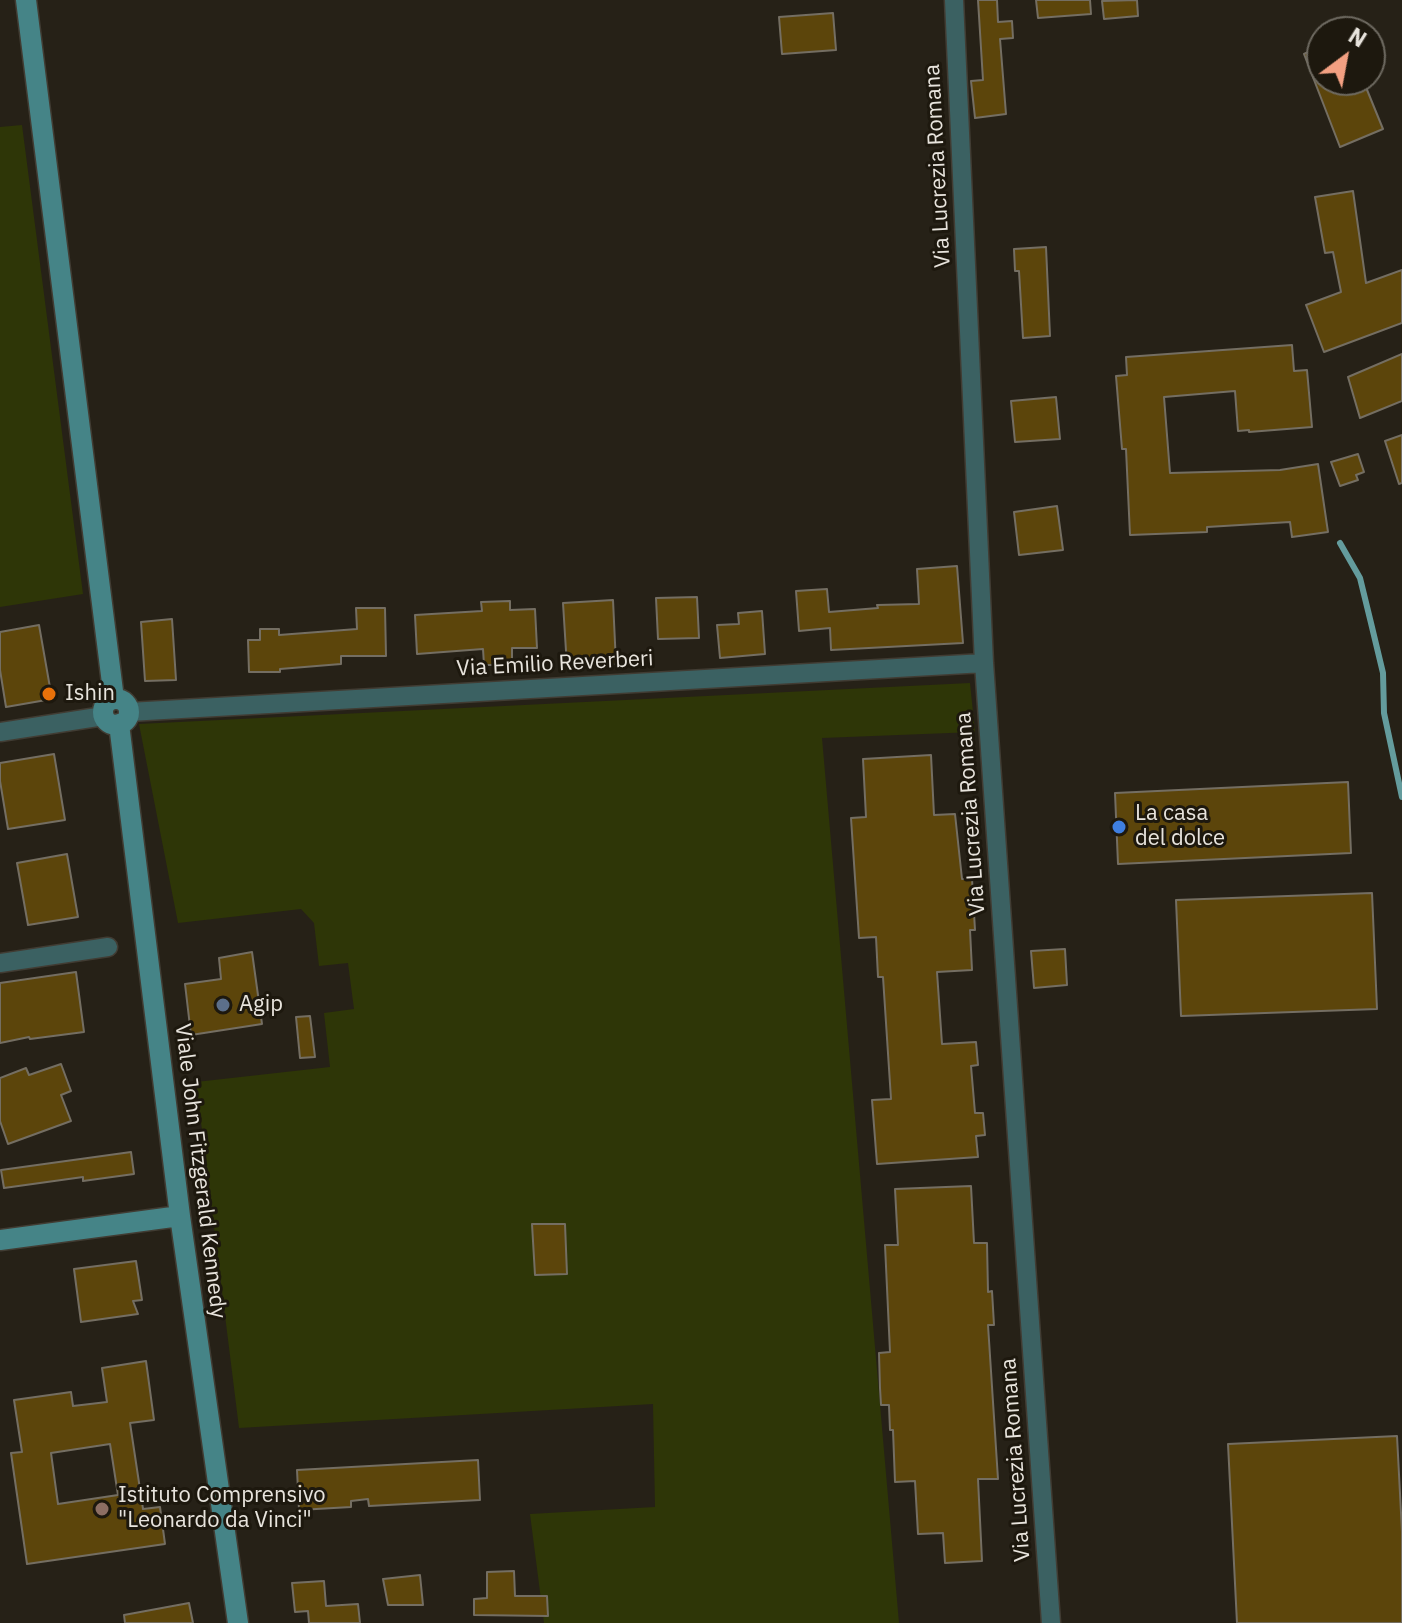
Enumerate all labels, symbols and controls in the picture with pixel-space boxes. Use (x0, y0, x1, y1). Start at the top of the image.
north arrow (1306, 16, 1386, 96)
text: N (1343, 20, 1372, 53)
street label: Via Lucrezia Romana (919, 63, 957, 269)
street label: Via Emilio Reverberi (456, 646, 654, 682)
place label: Ishin (65, 681, 115, 707)
marker: Ishin (40, 685, 58, 703)
street label: Via Lucrezia Romana (951, 711, 991, 917)
place label: La casa del dolce (1135, 801, 1225, 852)
marker: La casa del dolce (1110, 818, 1128, 836)
place label: Agip (239, 992, 283, 1018)
marker: Agip (214, 996, 232, 1014)
street label: Viale John Fitzgerald Kennedy (169, 1022, 231, 1320)
street label: Via Lucrezia Romana (996, 1357, 1036, 1563)
place label: Istituto Comprensivo "Leonardo da Vinci" (118, 1483, 326, 1534)
marker: Istituto Comprensivo "Leonardo da Vinci" (93, 1500, 111, 1518)

